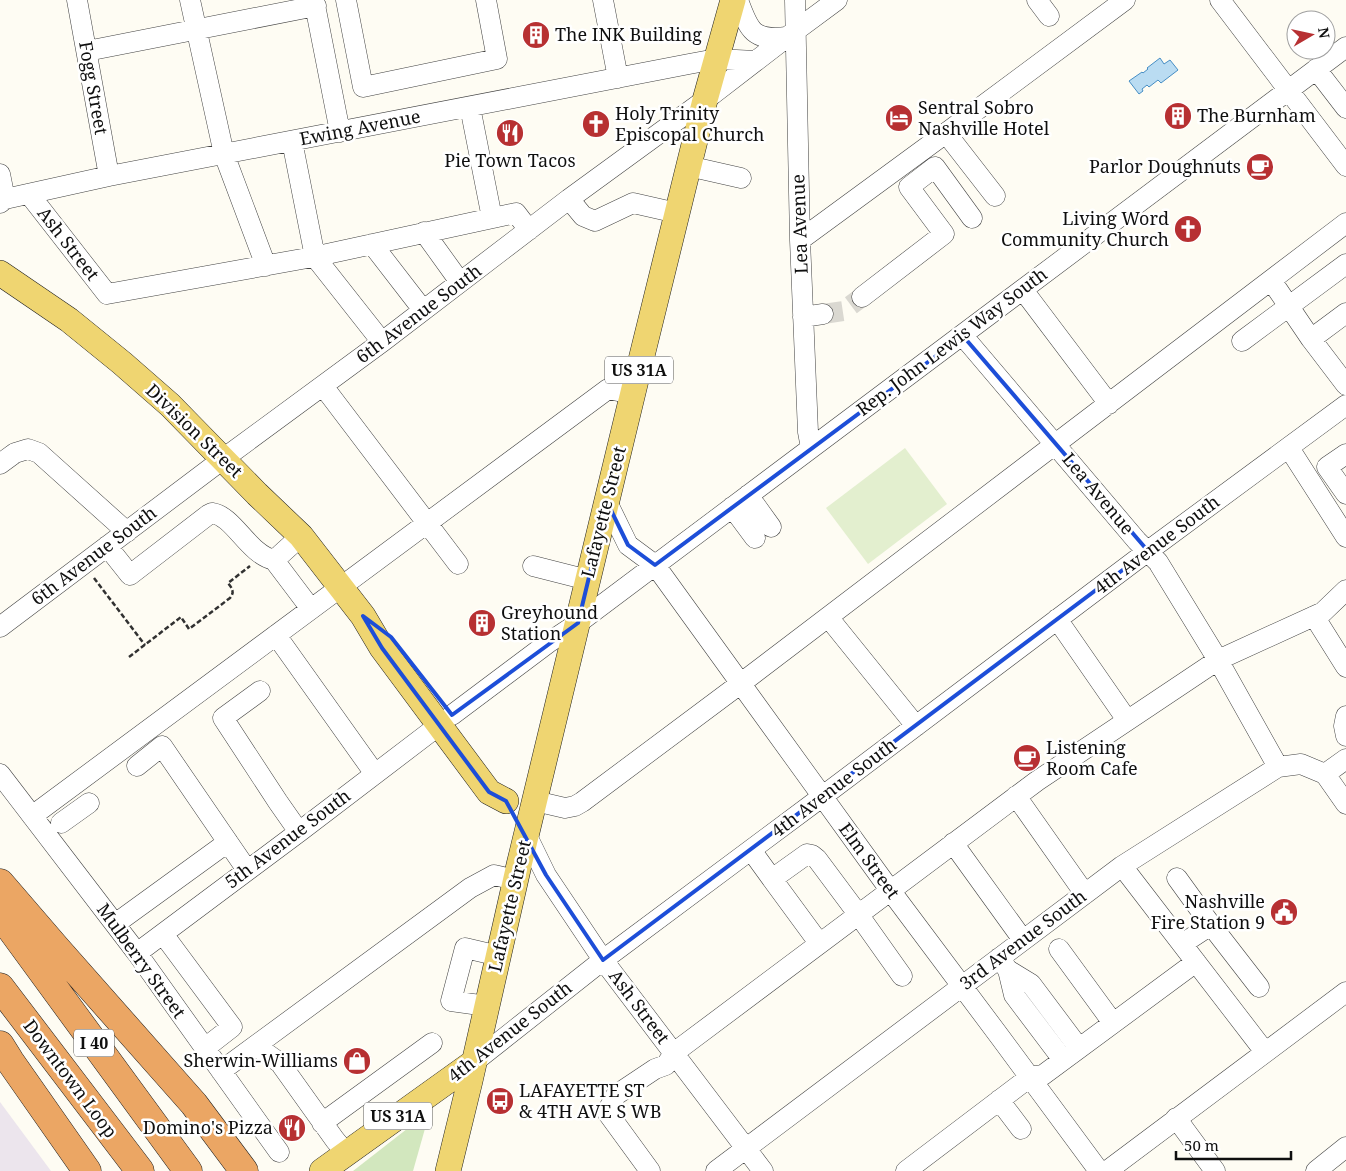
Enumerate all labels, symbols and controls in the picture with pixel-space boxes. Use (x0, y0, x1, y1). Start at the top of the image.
north arrow (1286, 10, 1336, 60)
building icon: The INK Building (521, 20, 551, 50)
place label: The INK Building (555, 22, 702, 46)
text: N (1314, 26, 1335, 40)
street label: Fogg Street (74, 39, 114, 136)
place label: Sentral Sobro Nashville Hotel (918, 95, 1050, 140)
place label: Holy Trinity Episcopal Church (615, 101, 765, 146)
building icon: The Burnham (1163, 101, 1193, 131)
hotel icon: Sentral Sobro Nashville Hotel (884, 103, 914, 133)
place label: The Burnham (1197, 103, 1316, 127)
street label: Ewing Avenue (297, 104, 422, 151)
church icon: Holy Trinity Episcopal Church (581, 109, 611, 139)
restaurant icon: Pie Town Tacos (495, 118, 525, 148)
place label: Pie Town Tacos (444, 148, 576, 172)
cafe icon: Parlor Doughnuts (1245, 152, 1275, 182)
place label: Parlor Doughnuts (1089, 154, 1241, 178)
street label: Lea Avenue (785, 174, 813, 274)
street label: Ash Street (33, 202, 105, 285)
place label: Living Word Community Church (1001, 206, 1169, 251)
church icon: Living Word Community Church (1173, 214, 1203, 244)
street label: 6th Avenue South (351, 258, 486, 368)
street label: Rep. John Lewis Way South (851, 262, 1052, 421)
road number: US 31A (605, 356, 673, 384)
street label: Division Street (141, 378, 248, 483)
street label: Lafayette Street (575, 443, 631, 580)
street label: Lea Avenue (1057, 447, 1140, 539)
street label: 4th Avenue South (1089, 489, 1224, 599)
street label: 6th Avenue South (26, 500, 161, 610)
place label: Greyhound Station (501, 600, 598, 645)
building icon: Greyhound Station (467, 608, 497, 638)
street label: 4th Avenue South (766, 732, 901, 842)
place label: Listening Room Cafe (1046, 735, 1138, 780)
cafe icon: Listening Room Cafe (1012, 743, 1042, 773)
street label: 5th Avenue South (220, 783, 355, 893)
street label: Elm Street (834, 817, 906, 903)
street label: Lafayette Street (482, 837, 536, 974)
street label: 3rd Avenue South (954, 884, 1091, 995)
place label: Nashville Fire Station 9 (1151, 889, 1265, 934)
public building icon: Nashville Fire Station 9 (1269, 897, 1299, 927)
street label: Mulberry Street (92, 898, 192, 1023)
street label: Ash Street (604, 964, 676, 1048)
street label: 4th Avenue South (443, 975, 576, 1087)
street label: Downtown Loop (18, 1014, 123, 1142)
road number: I 40 (74, 1030, 114, 1056)
shop icon: Sherwin-Williams (342, 1046, 372, 1076)
place label: Sherwin-Williams (183, 1048, 338, 1072)
place label: LAFAYETTE ST & 4TH AVE S WB (519, 1078, 661, 1123)
bus stop icon: LAFAYETTE ST & 4TH AVE S WB (485, 1086, 515, 1116)
road number: US 31A (364, 1102, 432, 1130)
restaurant icon: Domino's Pizza (277, 1113, 307, 1143)
place label: Domino's Pizza (143, 1115, 273, 1139)
scale bar (1176, 1128, 1291, 1160)
text: 50 m (1184, 1135, 1219, 1155)

